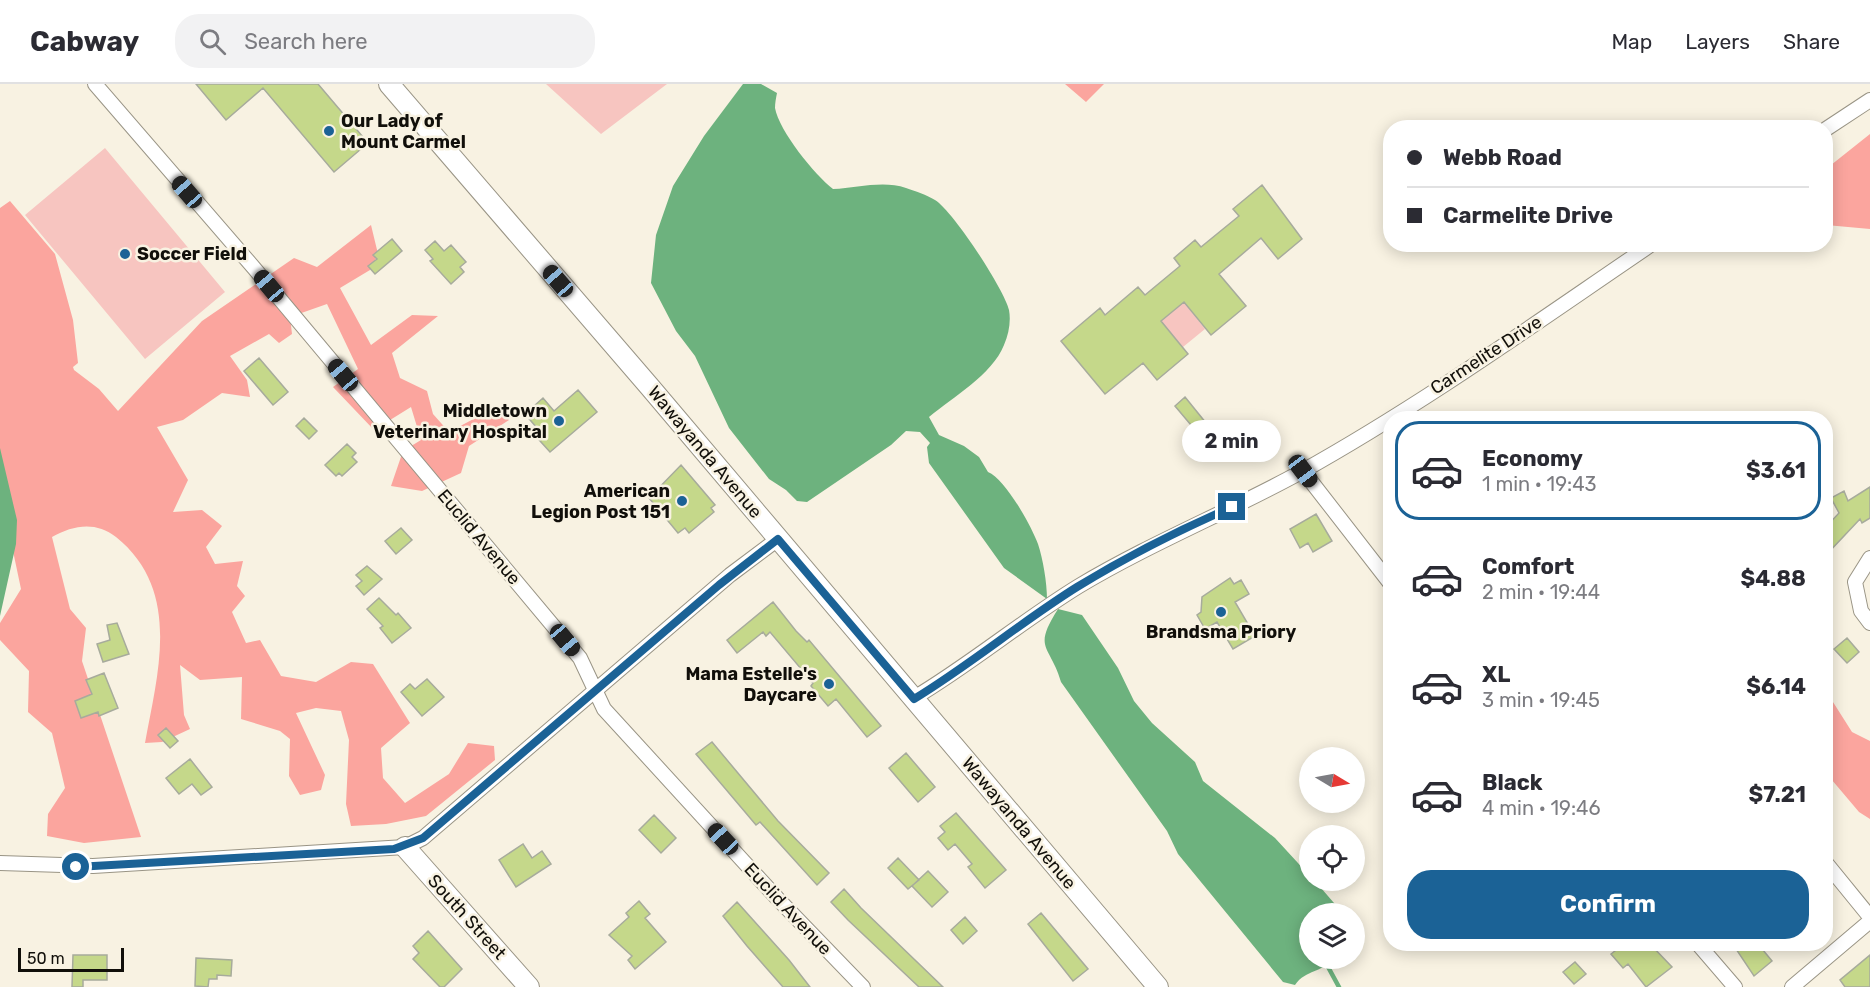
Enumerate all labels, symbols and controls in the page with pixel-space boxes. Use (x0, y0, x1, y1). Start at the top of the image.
search box (175, 14, 595, 68)
text: Cabway (30, 25, 139, 58)
icon: search (196, 25, 229, 58)
text: Search here (244, 28, 368, 55)
text: Map (1611, 29, 1652, 54)
text: Layers (1685, 29, 1750, 54)
text: Share (1783, 29, 1840, 54)
place label: Our Lady of Mount Carmel (341, 110, 466, 153)
marker: Our Lady of Mount Carmel (322, 124, 336, 138)
text: Webb Road (1443, 144, 1562, 171)
car (168, 173, 206, 211)
text: Carmelite Drive (1443, 202, 1613, 229)
place label: Soccer Field (137, 243, 247, 265)
marker: Soccer Field (118, 247, 132, 261)
car (539, 262, 577, 300)
car (251, 266, 287, 306)
street label: Carmelite Drive (1426, 311, 1546, 399)
car (325, 355, 361, 395)
street label: Wawayanda Avenue (643, 381, 767, 523)
place label: Middletown Veterinary Hospital (373, 400, 547, 443)
marker: Middletown Veterinary Hospital (552, 414, 566, 428)
callout: 2 min (1182, 420, 1282, 462)
text: 2 min (1204, 429, 1259, 453)
icon: car (1410, 444, 1464, 498)
text: Economy (1482, 445, 1583, 472)
car (1285, 451, 1321, 491)
text: $3.61 (1746, 457, 1806, 484)
text: 1 min · 19:43 (1482, 472, 1597, 496)
place label: American Legion Post 151 (531, 480, 670, 523)
street label: Euclid Avenue (433, 485, 525, 589)
route end (1218, 493, 1245, 520)
marker: American Legion Post 151 (675, 494, 689, 508)
icon: car (1410, 552, 1464, 606)
text: Comfort (1482, 553, 1574, 580)
text: $4.88 (1740, 565, 1806, 592)
text: 2 min · 19:44 (1482, 580, 1600, 604)
marker: Brandsma Priory (1214, 605, 1228, 619)
car (547, 620, 583, 660)
place label: Brandsma Priory (1146, 621, 1297, 643)
icon: car (1410, 660, 1464, 714)
text: XL (1482, 661, 1510, 688)
place label: Mama Estelle's Daycare (685, 663, 817, 706)
text: $6.14 (1746, 673, 1806, 700)
marker: Mama Estelle's Daycare (822, 677, 836, 691)
text: 3 min · 19:45 (1482, 688, 1600, 712)
north arrow (1299, 747, 1365, 813)
map controls (1299, 747, 1365, 969)
street label: Wawayanda Avenue (957, 752, 1081, 894)
icon: car (1410, 768, 1464, 822)
text: Black (1482, 769, 1543, 796)
text: $7.21 (1748, 781, 1806, 808)
text: 4 min · 19:46 (1482, 796, 1600, 820)
car (704, 820, 742, 858)
button: locate (1299, 825, 1365, 891)
route start (62, 853, 89, 880)
street label: Euclid Avenue (740, 858, 836, 960)
street label: South Street (423, 870, 511, 964)
button: Confirm (1407, 870, 1809, 939)
button: layers (1299, 903, 1365, 969)
scale bar (18, 945, 124, 972)
text: 50 m (27, 949, 65, 968)

